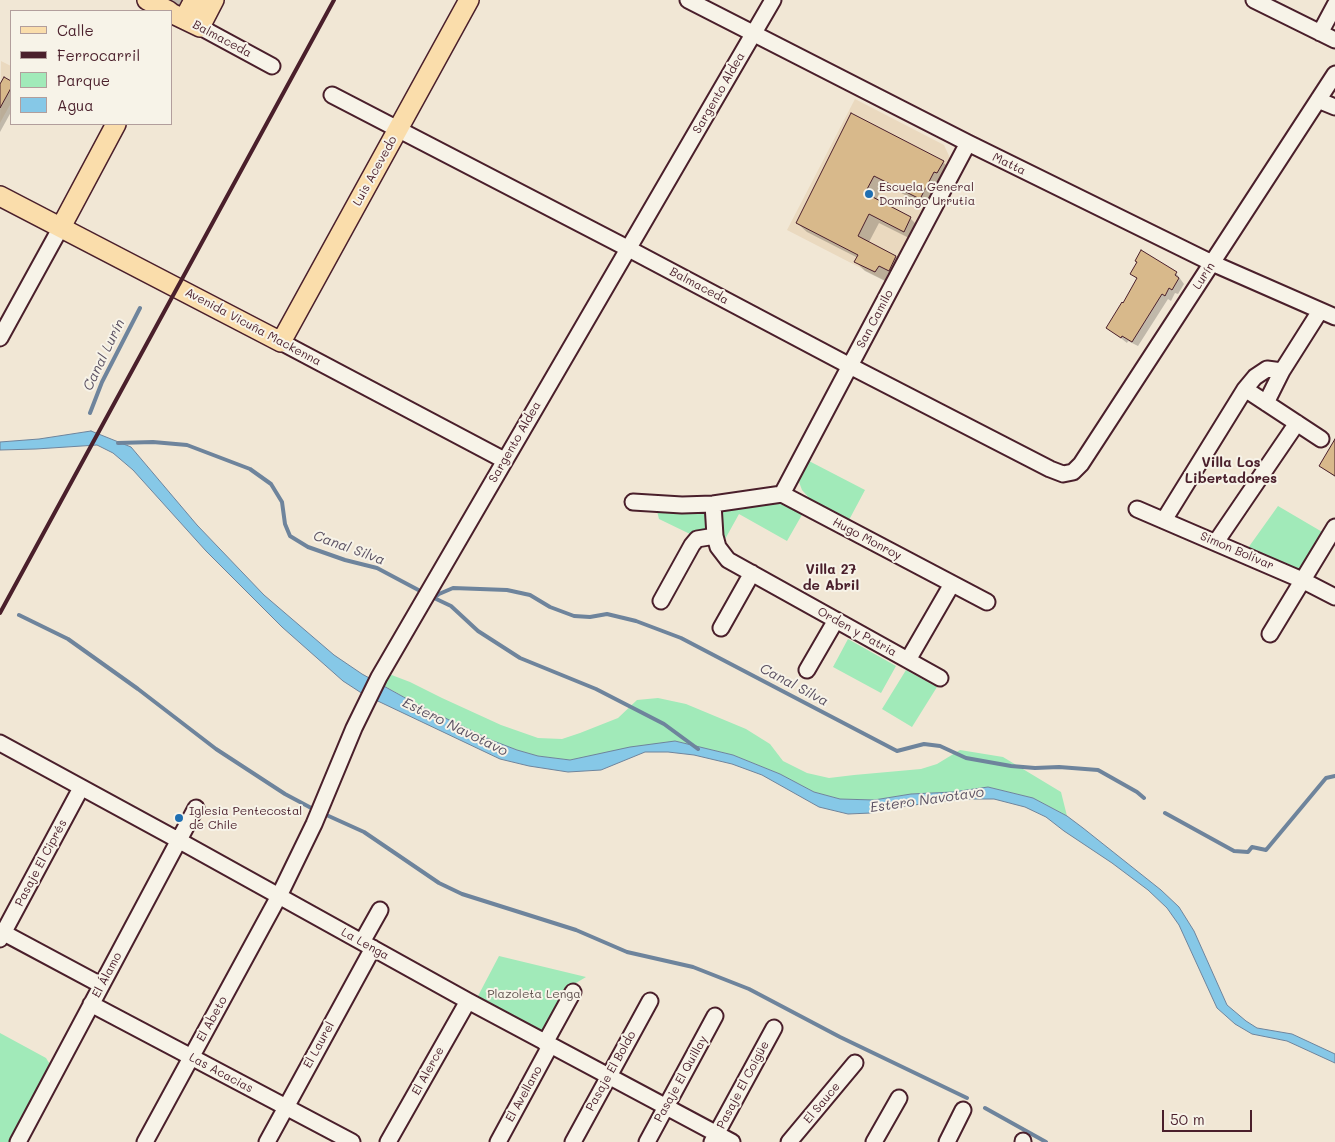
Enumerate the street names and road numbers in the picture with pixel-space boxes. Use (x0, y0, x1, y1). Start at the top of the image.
street label: Balmaceda (190, 17, 254, 61)
street label: Sargento Aldea (690, 50, 748, 136)
street label: Luis Acevedo (350, 134, 400, 208)
street label: Matta (990, 150, 1028, 178)
street label: Lurín (1190, 260, 1218, 292)
street label: Balmaceda (667, 264, 731, 308)
street label: Avenida Vicuña Mackenna (183, 285, 323, 369)
street label: San Camilo (854, 287, 896, 351)
street label: Sargento Aldea (486, 399, 544, 485)
street label: Hugo Monroy (830, 515, 904, 563)
street label: Simon Bolívar (1198, 529, 1276, 573)
street label: Orden y Patria (815, 604, 899, 660)
street label: Pasaje El Ciprés (12, 817, 70, 909)
street label: La Lenga (339, 925, 391, 963)
street label: El Álamo (89, 950, 125, 1000)
street label: El Abeto (194, 994, 230, 1044)
street label: El Laurel (300, 1019, 338, 1071)
street label: Pasaje El Boldo (583, 1028, 639, 1114)
street label: Pasaje El Quillay (651, 1033, 711, 1125)
street label: Pasaje El Coigüe (714, 1039, 772, 1131)
street label: El Alerce (409, 1044, 447, 1098)
street label: Las Acacias (187, 1050, 255, 1096)
street label: El Avellano (503, 1063, 545, 1125)
street label: El Sauce (801, 1080, 843, 1126)

